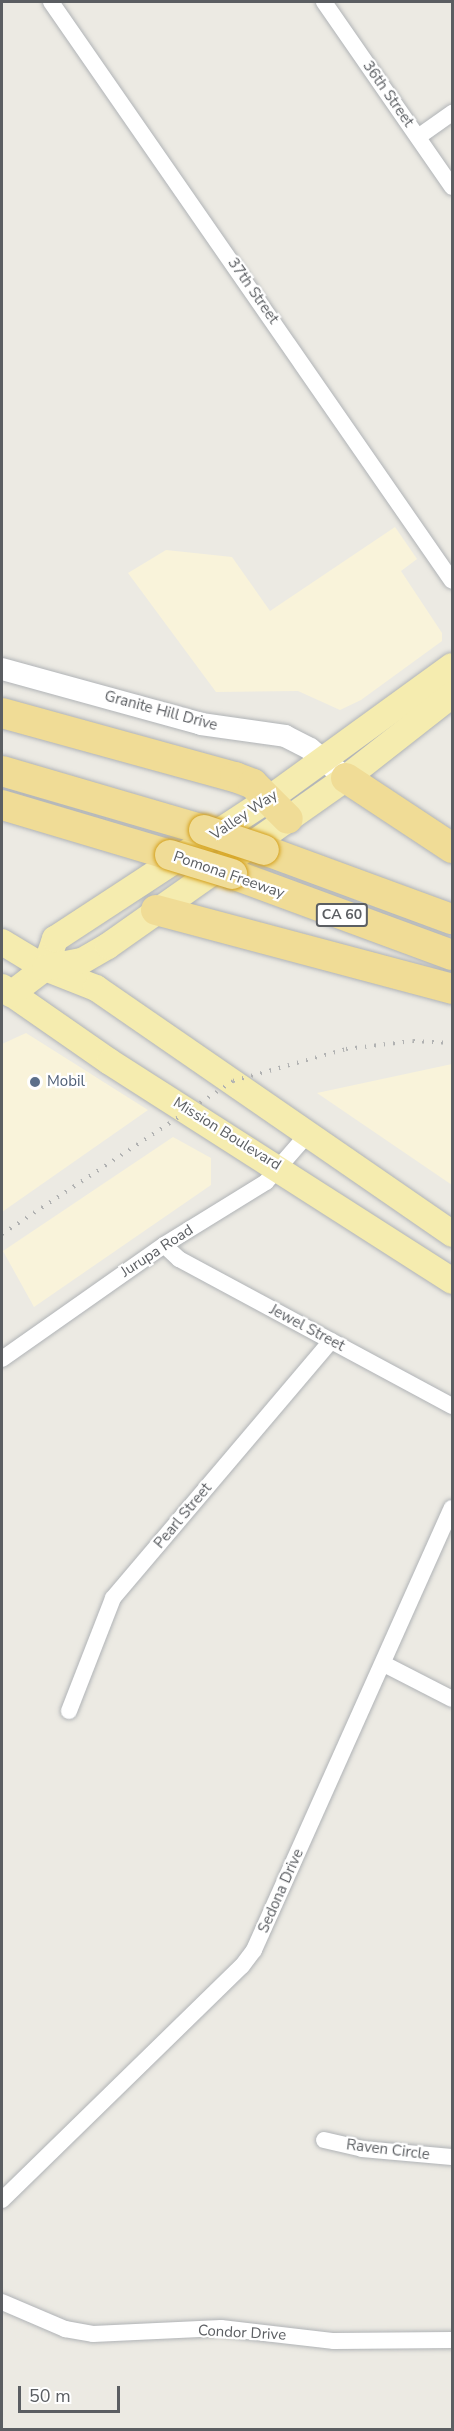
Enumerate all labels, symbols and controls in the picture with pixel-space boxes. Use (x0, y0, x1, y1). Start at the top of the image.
street label: 36th Street (359, 57, 417, 131)
street label: 37th Street (224, 254, 282, 328)
street label: Granite Hill Drive (102, 687, 220, 735)
street label: Valley Way (207, 786, 281, 844)
street label: Pomona Freeway (171, 848, 287, 902)
road number: CA 60 (315, 904, 369, 926)
place label: Mobil (47, 1073, 85, 1091)
marker: Mobil (28, 1075, 42, 1089)
street label: Mission Boulevard (170, 1094, 284, 1174)
street label: Jurupa Road (117, 1221, 197, 1281)
street label: Jewel Street (266, 1301, 348, 1355)
street label: Pearl Street (150, 1480, 216, 1552)
street label: Sedona Drive (254, 1846, 308, 1936)
street label: Raven Circle (345, 2136, 431, 2164)
street label: Condor Drive (197, 2322, 287, 2344)
scale bar (21, 2374, 123, 2412)
text: 50 m (29, 2384, 71, 2408)

